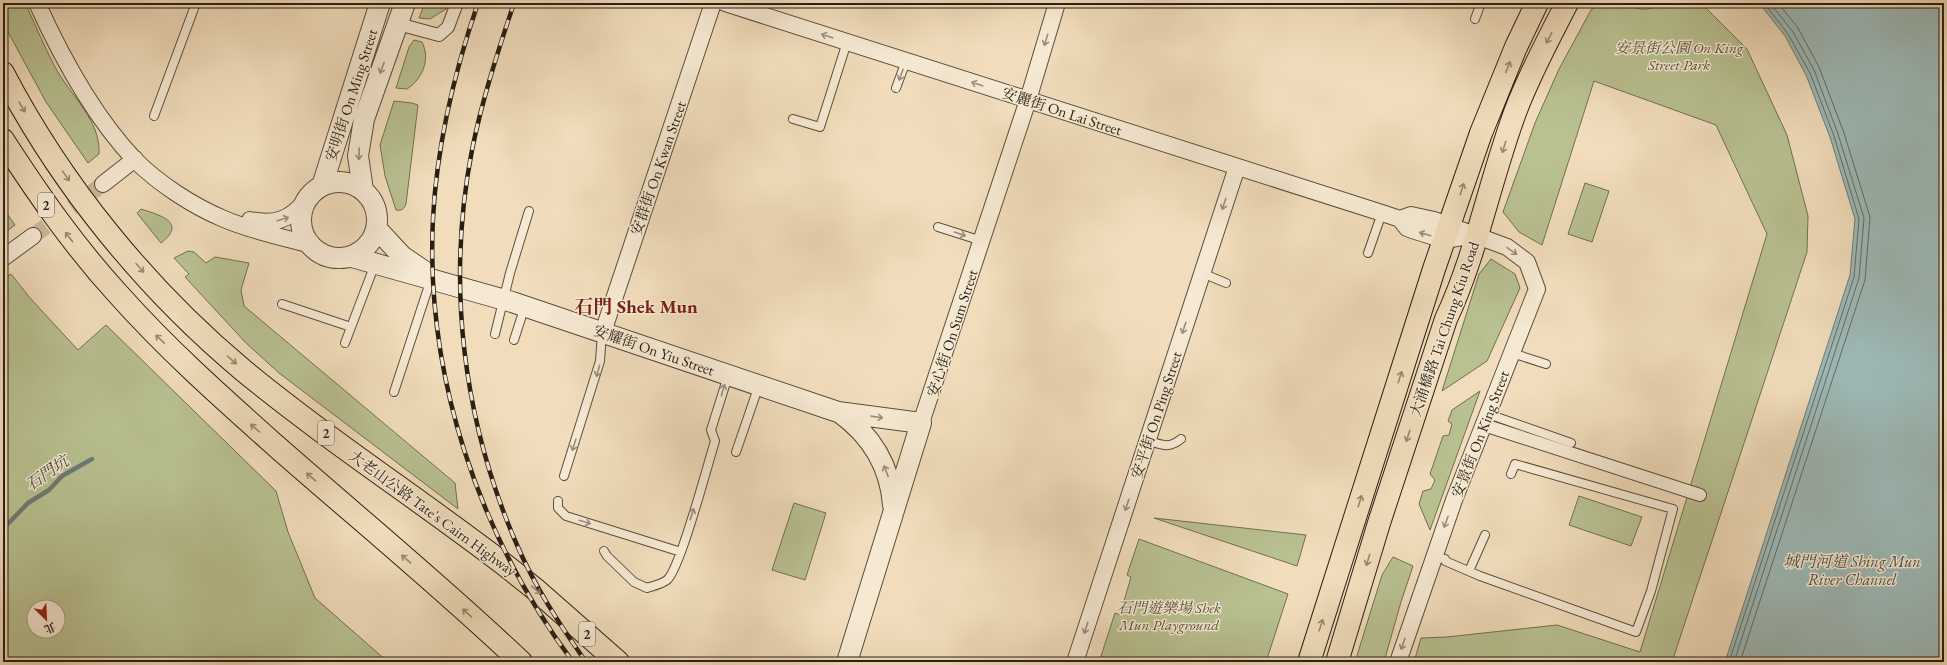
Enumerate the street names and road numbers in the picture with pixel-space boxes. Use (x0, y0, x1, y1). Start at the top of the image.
street label: 安明街 On Ming Street (321, 26, 381, 164)
street label: 安麗街 On Lai Street (1000, 83, 1125, 139)
street label: 安群街 On Kwan Street (626, 98, 690, 238)
road number: 2 (38, 193, 54, 217)
street label: 大涌橋路 Tai Chung Kiu Road (1405, 239, 1483, 419)
street label: 安心街 On Sum Street (922, 267, 982, 399)
street label: 安耀街 On Yiu Street (591, 320, 717, 380)
street label: 安平街 On Ping Street (1126, 349, 1186, 481)
street label: 安景街 On King Street (1447, 367, 1513, 500)
road number: 2 (318, 421, 334, 445)
street label: 大老山公路 Tate's Cairn Highway (346, 446, 521, 580)
road number: 2 (579, 622, 595, 646)

